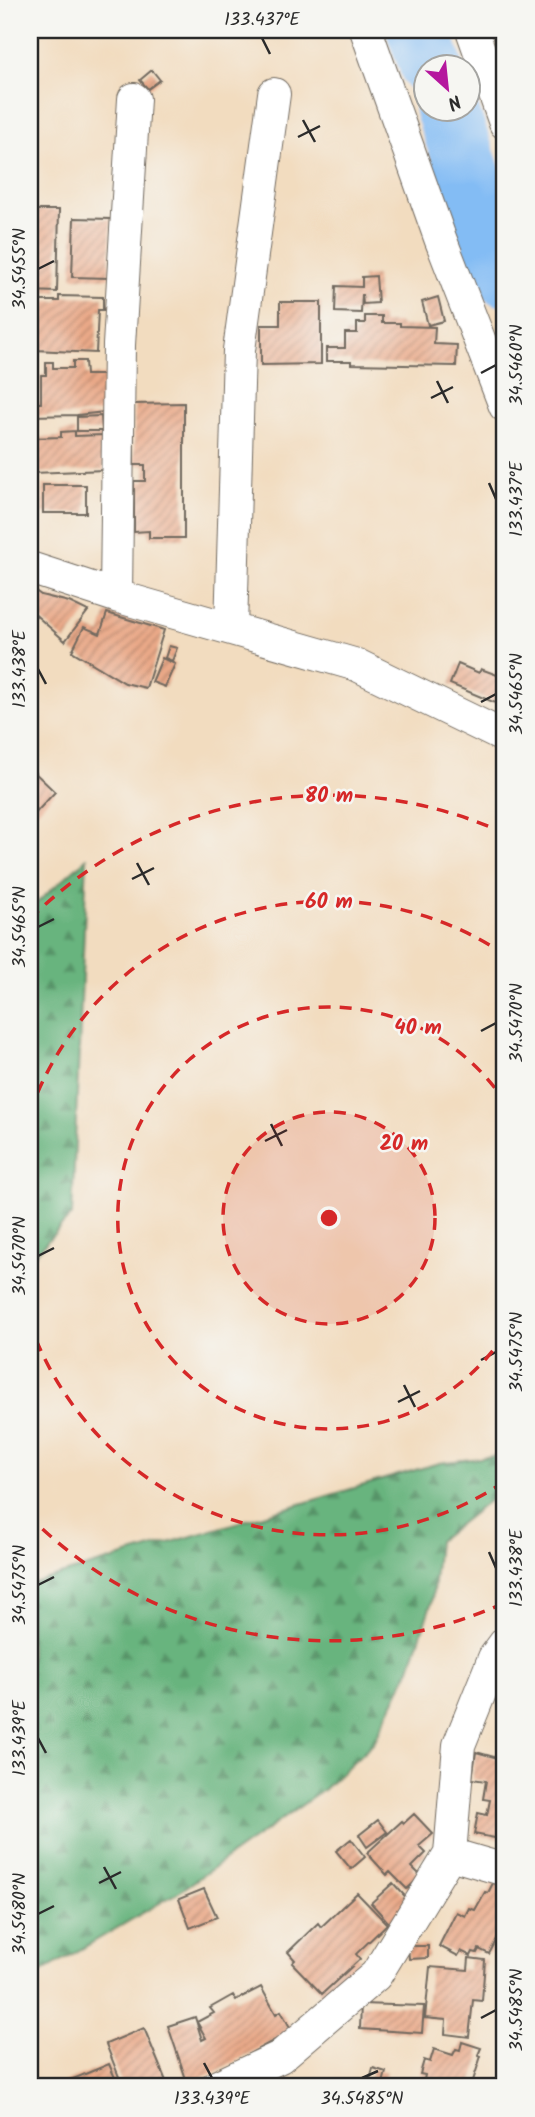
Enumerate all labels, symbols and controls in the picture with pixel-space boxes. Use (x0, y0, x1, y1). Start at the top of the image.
text: 133.437°E (224, 6, 300, 35)
north arrow (412, 52, 482, 122)
text: N (442, 85, 466, 117)
text: 34.5455°N (6, 228, 35, 310)
text: 34.5460°N (503, 324, 532, 406)
text: 133.437°E (503, 461, 532, 537)
text: 133.438°E (6, 629, 35, 708)
text: 34.5465°N (503, 653, 532, 735)
text: 80 m (305, 780, 353, 813)
text: 34.5465°N (6, 886, 35, 968)
text: 60 m (305, 886, 353, 919)
text: 34.5470°N (503, 983, 532, 1063)
text: 40 m (394, 1012, 442, 1045)
text: 20 m (380, 1128, 428, 1161)
centre of rings (317, 1206, 341, 1230)
text: 34.5470°N (6, 1216, 35, 1296)
text: 34.5475°N (503, 1312, 532, 1392)
text: 133.438°E (503, 1528, 532, 1607)
text: 34.5475°N (6, 1545, 35, 1625)
text: 133.439°E (6, 1699, 35, 1776)
text: 34.5480°N (6, 1873, 35, 1955)
text: 34.5485°N (503, 1969, 532, 2051)
text: 133.439°E (174, 2085, 251, 2114)
text: 34.5485°N (321, 2085, 403, 2114)

